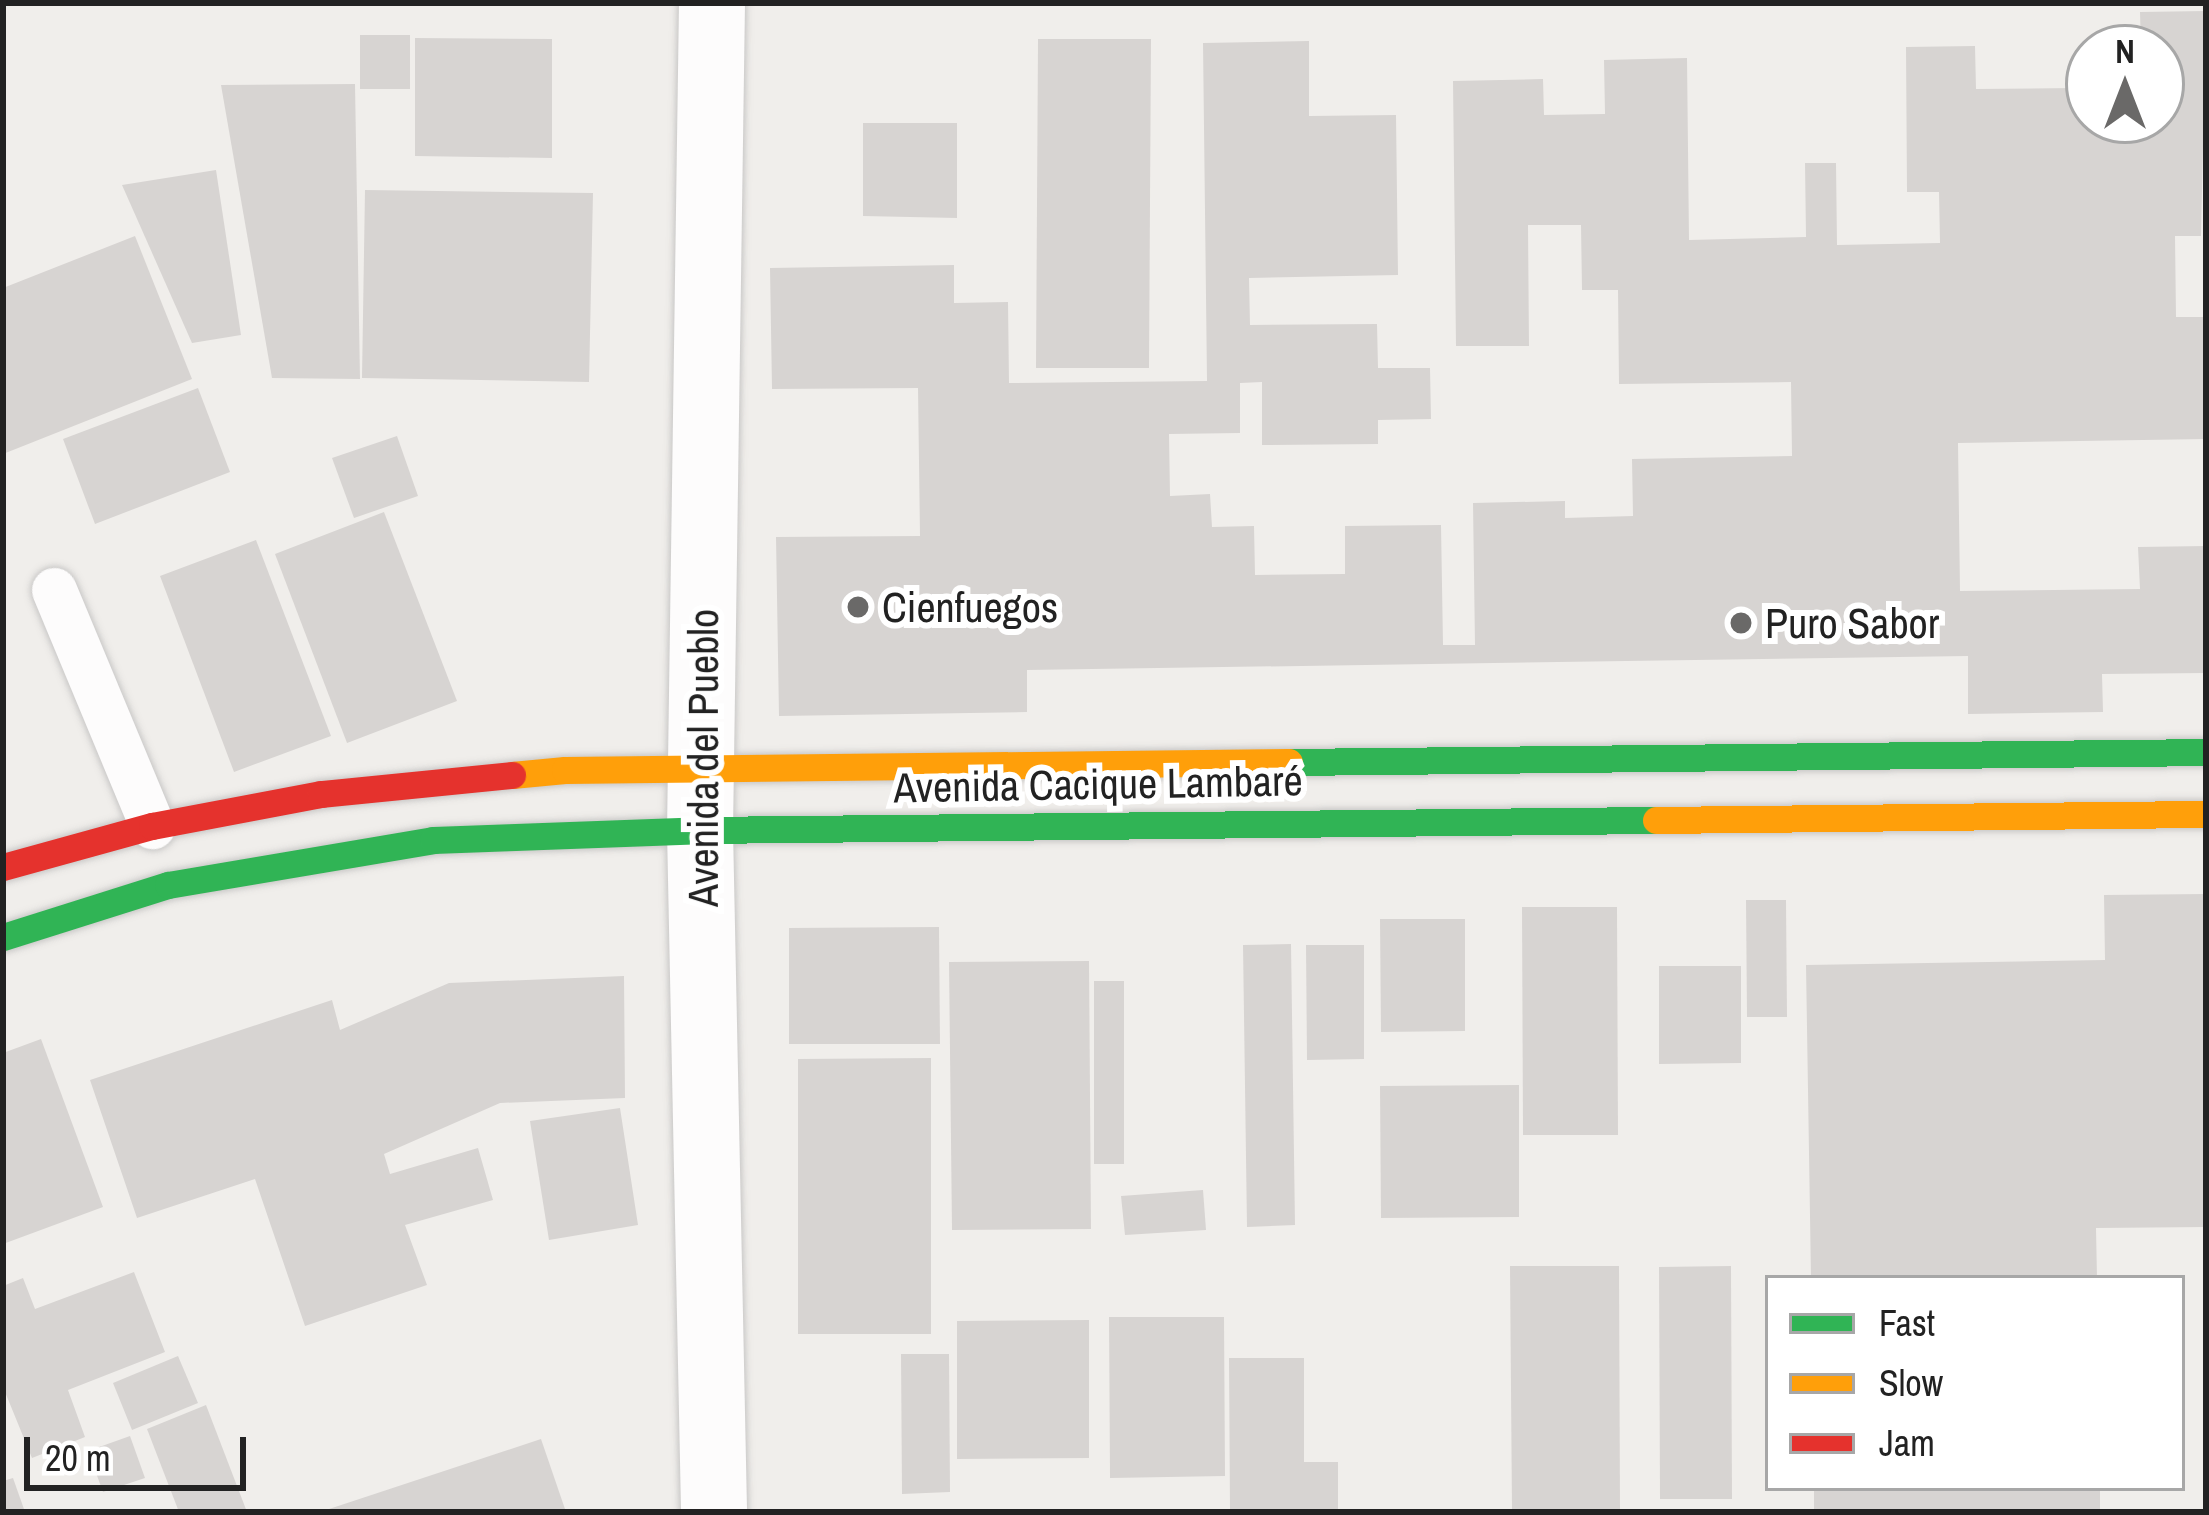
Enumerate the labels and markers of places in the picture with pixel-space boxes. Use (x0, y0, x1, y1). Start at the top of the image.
place label: Cienfuegos (882, 582, 1058, 632)
marker: Cienfuegos (845, 594, 871, 620)
place label: Puro Sabor (1765, 598, 1939, 648)
marker: Puro Sabor (1728, 610, 1754, 636)

